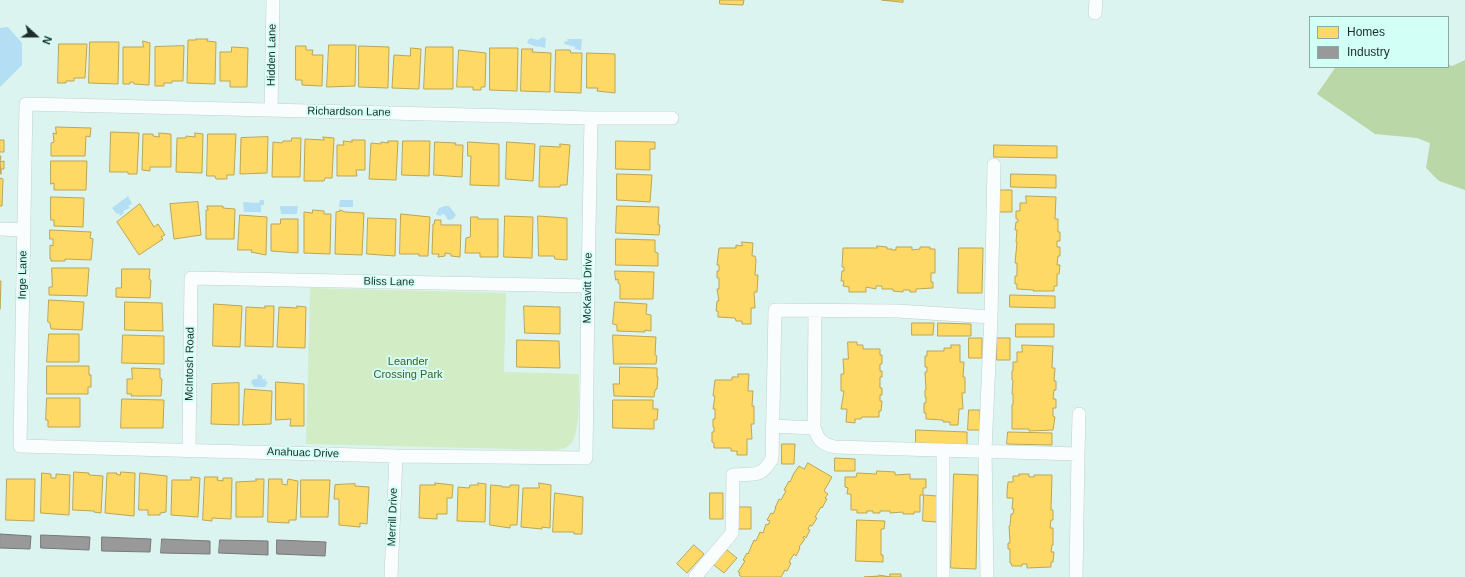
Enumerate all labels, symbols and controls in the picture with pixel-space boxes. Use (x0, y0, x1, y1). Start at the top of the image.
north arrow (16, 16, 56, 56)
legend (1309, 16, 1449, 68)
street label: Hidden Lane (265, 24, 279, 86)
text: Homes (1347, 25, 1385, 39)
text: N (40, 34, 54, 46)
text: Industry (1347, 45, 1390, 59)
street label: Richardson Lane (307, 105, 391, 119)
street label: Inge Lane (16, 250, 30, 300)
street label: McKavitt Drive (581, 252, 595, 324)
street label: Bliss Lane (364, 275, 414, 289)
street label: McIntosh Road (183, 327, 197, 401)
park label: Leander Crossing Park (373, 355, 443, 381)
street label: Anahuac Drive (267, 445, 339, 461)
street label: Merrill Drive (385, 487, 401, 547)

